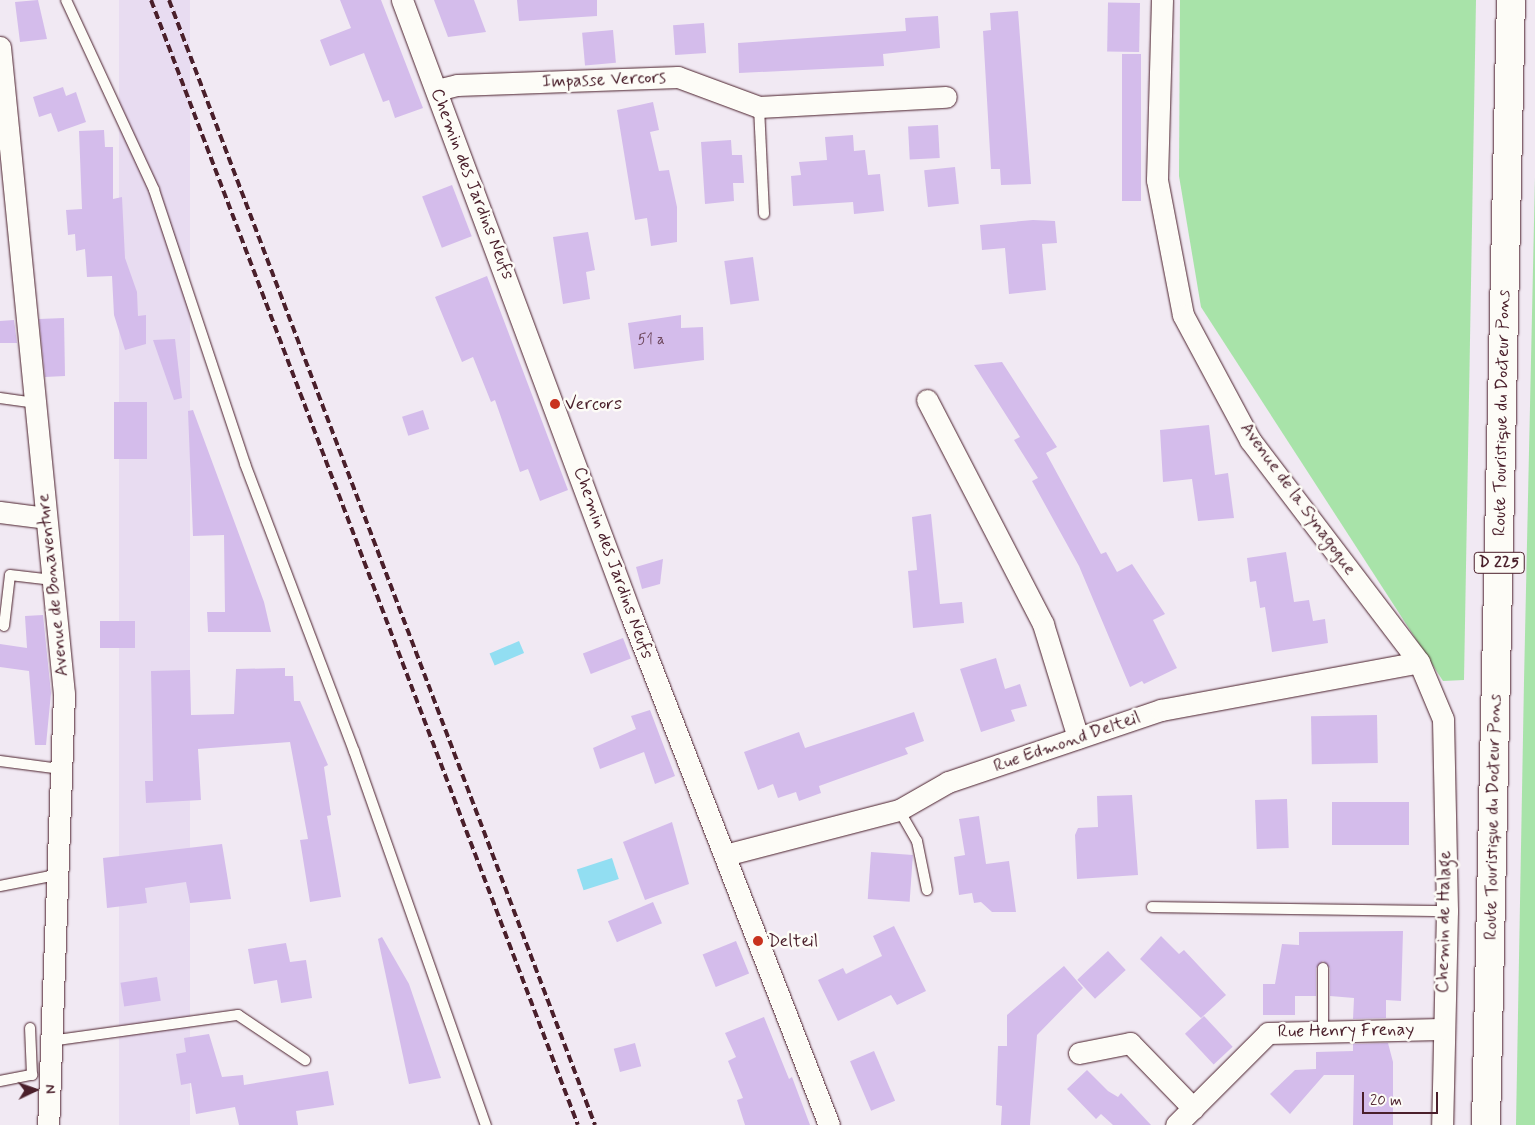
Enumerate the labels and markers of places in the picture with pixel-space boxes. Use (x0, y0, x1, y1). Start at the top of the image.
place label: Vercors (565, 393, 622, 415)
marker: Vercors (549, 398, 561, 410)
place label: Delteil (768, 930, 818, 952)
marker: Delteil (752, 935, 764, 947)

